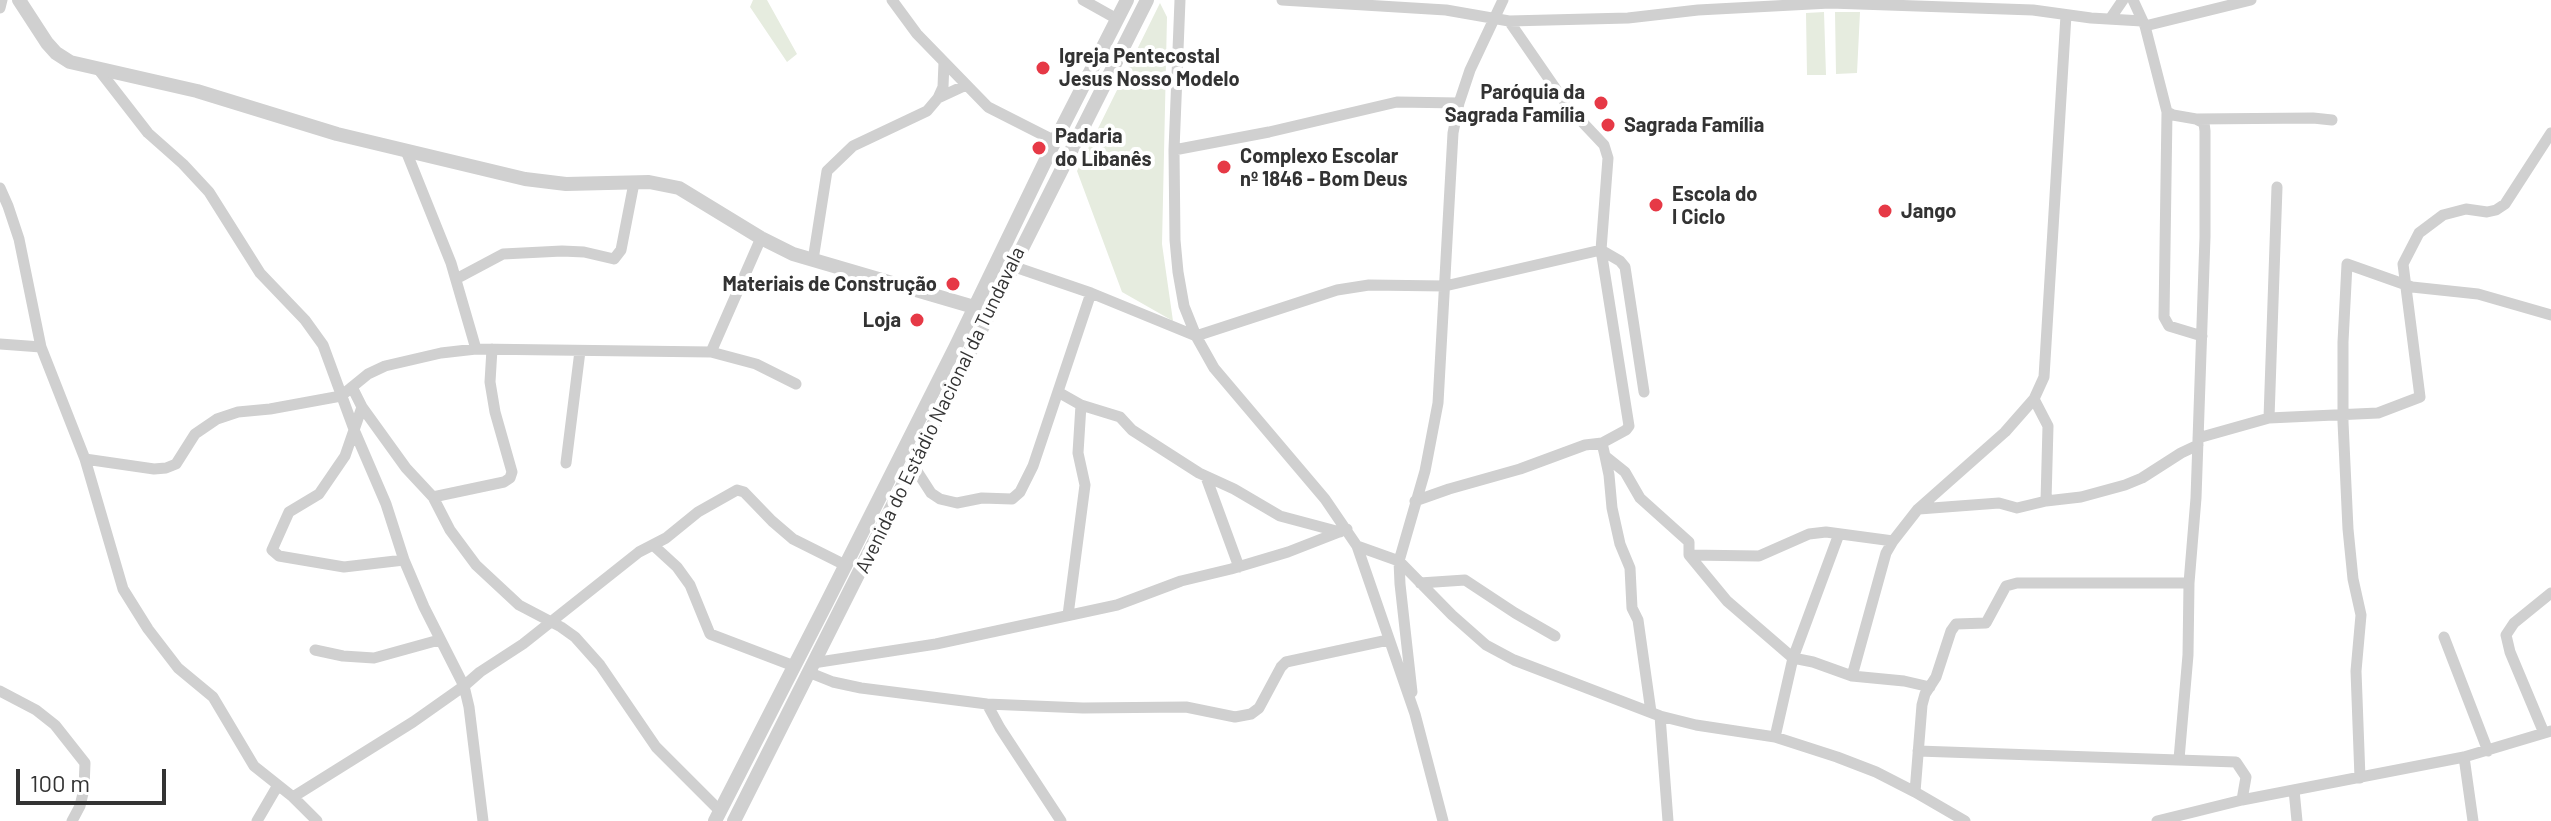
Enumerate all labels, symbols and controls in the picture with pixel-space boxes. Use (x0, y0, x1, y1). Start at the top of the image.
place label: Igreja Pentecostal Jesus Nosso Modelo (1059, 44, 1240, 91)
marker: Igreja Pentecostal Jesus Nosso Modelo (1034, 59, 1052, 77)
place label: Paróquia da Sagrada Família (1445, 80, 1585, 127)
marker: Paróquia da Sagrada Família (1592, 94, 1610, 112)
place label: Sagrada Família (1624, 113, 1764, 137)
marker: Sagrada Família (1599, 116, 1617, 134)
place label: Padaria do Libanês (1055, 124, 1152, 171)
marker: Padaria do Libanês (1030, 139, 1048, 157)
place label: Complexo Escolar nº 1846 - Bom Deus (1240, 144, 1407, 191)
marker: Complexo Escolar nº 1846 - Bom Deus (1215, 158, 1233, 176)
place label: Escola do I Ciclo (1672, 182, 1757, 229)
marker: Escola do I Ciclo (1647, 196, 1665, 214)
place label: Jango (1901, 199, 1956, 223)
marker: Jango (1876, 202, 1894, 220)
street label: Avenida do Estádio Nacional da Tundavala (850, 243, 1030, 577)
place label: Materiais de Construção (723, 272, 937, 296)
marker: Materiais de Construção (944, 275, 962, 293)
place label: Loja (863, 308, 901, 332)
marker: Loja (908, 311, 926, 329)
scale bar (20, 753, 170, 803)
text: 100 m (30, 768, 90, 797)

